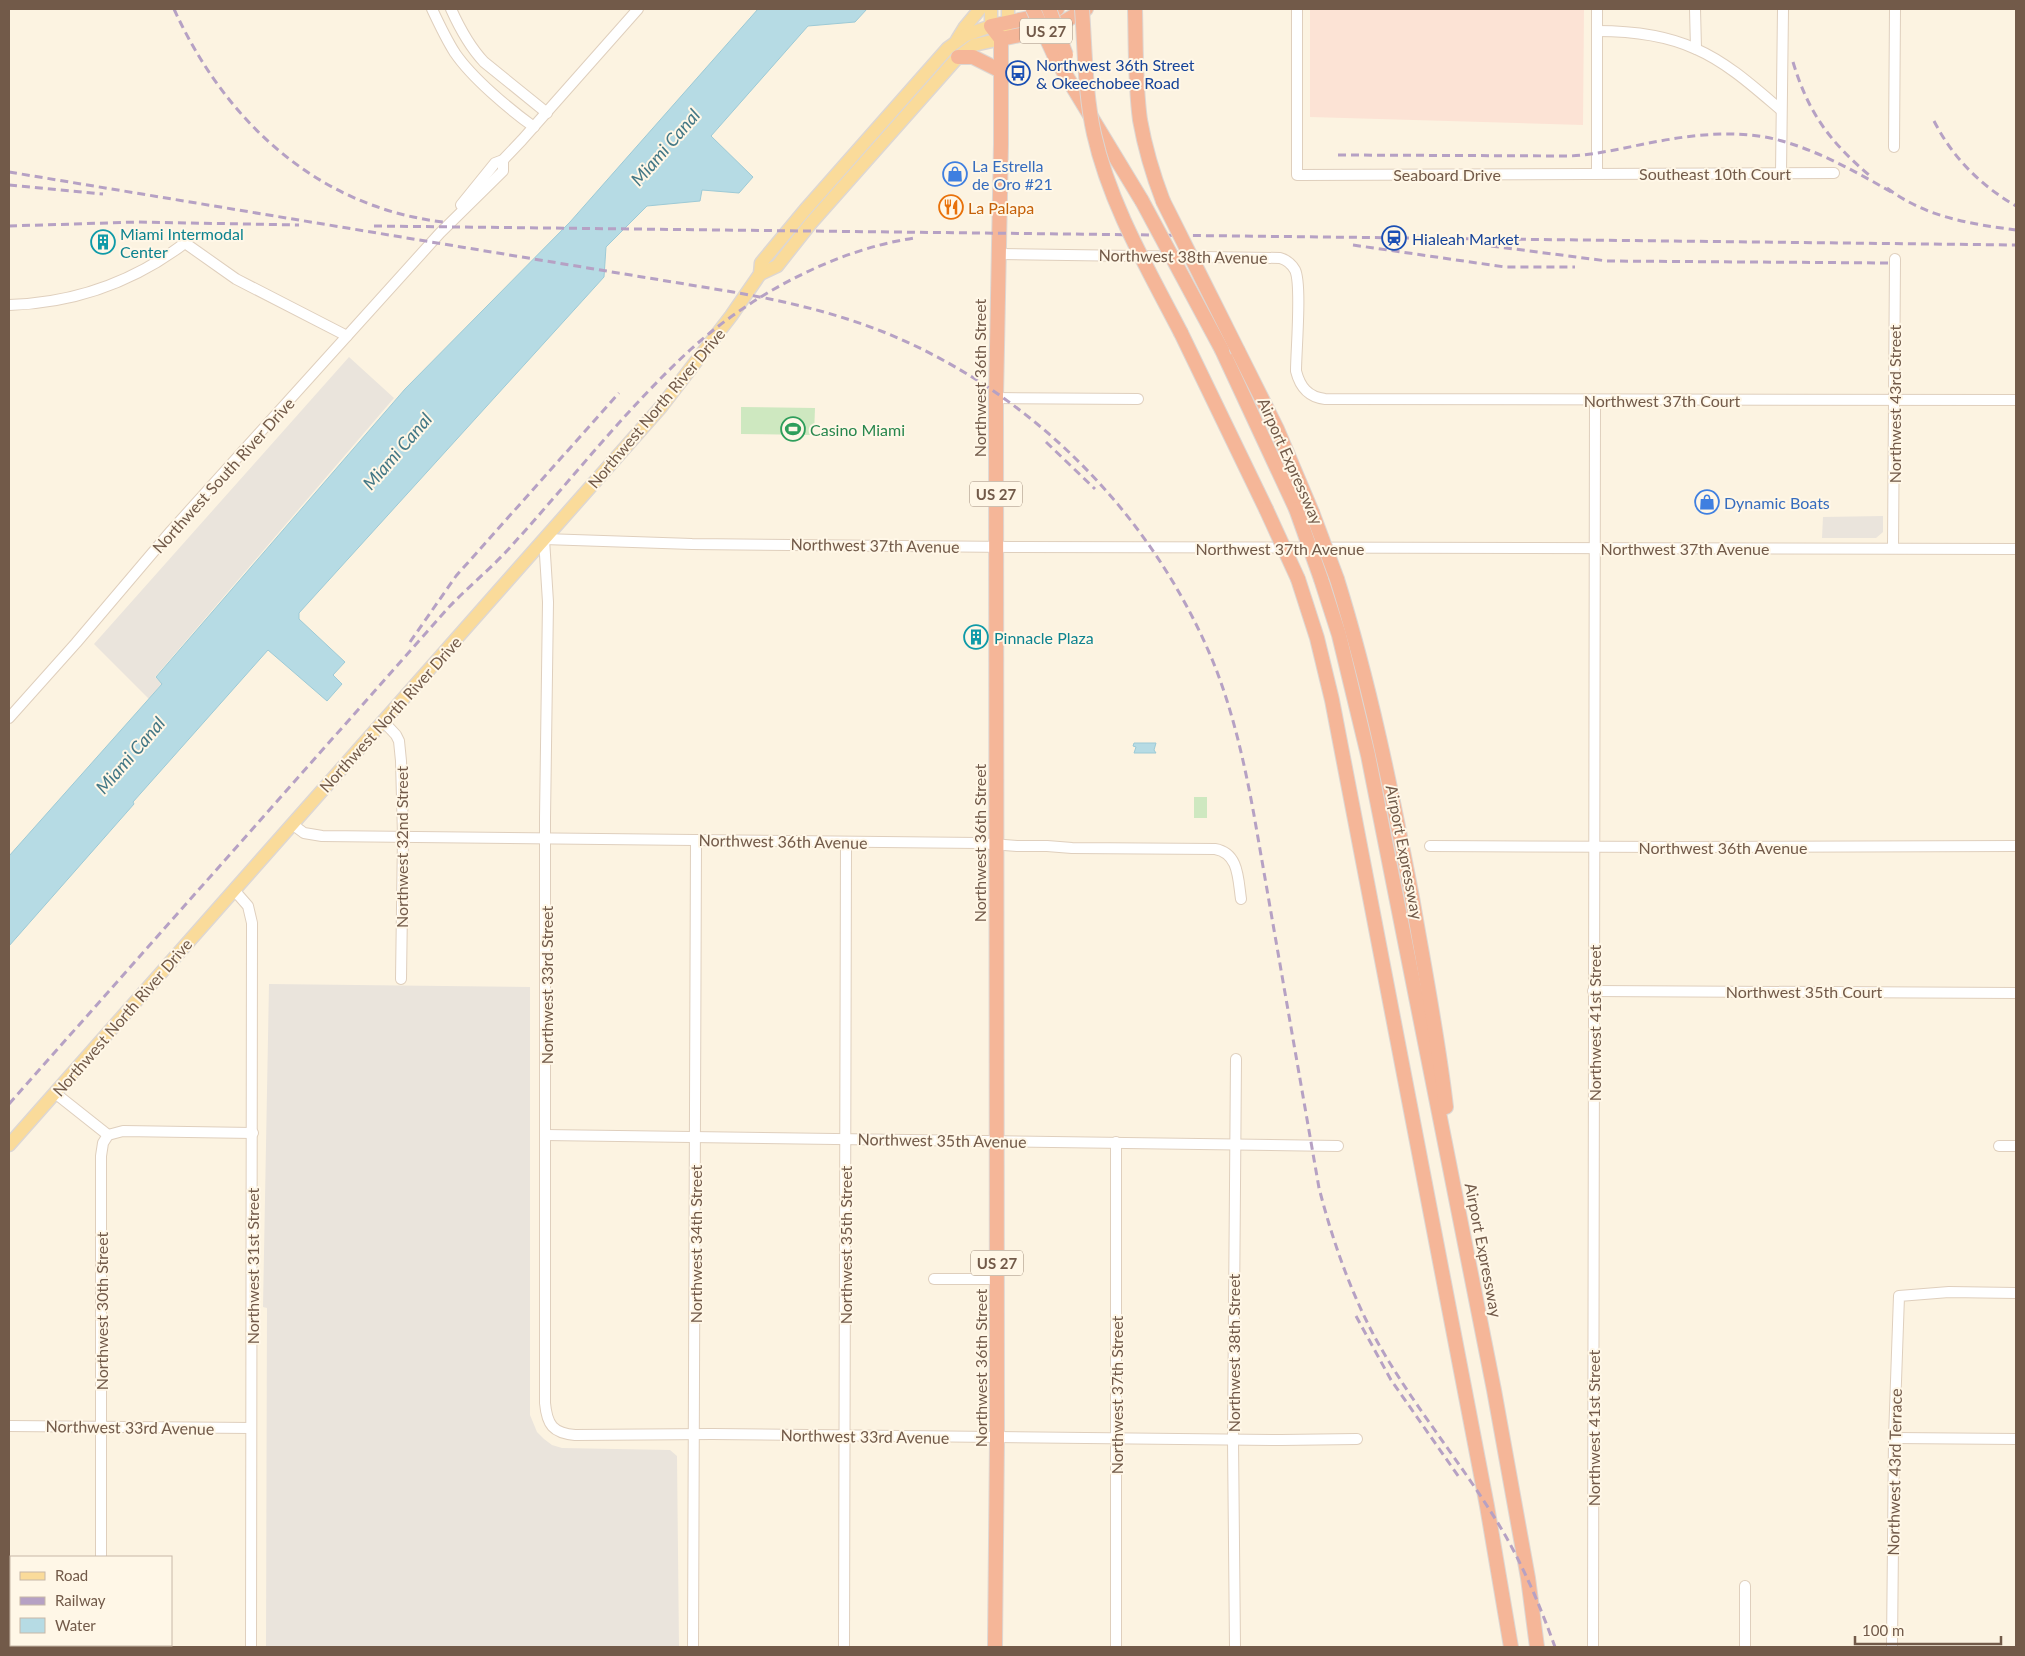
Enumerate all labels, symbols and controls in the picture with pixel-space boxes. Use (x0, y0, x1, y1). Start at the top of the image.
road number: US 27 (1020, 18, 1072, 44)
place label: Northwest 36th Street & Okeechobee Road (1036, 55, 1195, 92)
bus stop icon: Northwest 36th Street & Okeechobee Road (1005, 60, 1031, 86)
water label: Miami Canal (626, 104, 704, 190)
place label: La Estrella de Oro #21 (972, 156, 1053, 193)
shop icon: La Estrella de Oro #21 (942, 161, 968, 187)
street label: Southeast 10th Court (1639, 164, 1791, 183)
street label: Seaboard Drive (1393, 165, 1501, 184)
restaurant icon: La Palapa (938, 194, 964, 220)
place label: La Palapa (968, 198, 1034, 217)
place label: Miami Intermodal Center (120, 224, 244, 261)
station icon: Hialeah Market (1381, 225, 1407, 251)
building icon: Miami Intermodal Center (90, 229, 116, 255)
place label: Hialeah Market (1412, 229, 1520, 248)
street label: Northwest 38th Avenue (1098, 245, 1268, 267)
street label: Northwest 36th Street (970, 298, 989, 457)
street label: Northwest North River Drive (584, 324, 728, 492)
street label: Northwest 43rd Street (1885, 325, 1904, 483)
street label: Northwest 37th Court (1584, 391, 1741, 410)
street label: Northwest South River Drive (148, 393, 298, 557)
street label: Airport Expressway (1255, 395, 1328, 528)
water label: Miami Canal (358, 408, 436, 494)
sports icon: Casino Miami (780, 416, 806, 442)
place label: Casino Miami (810, 420, 905, 439)
road number: US 27 (970, 482, 1022, 506)
shop icon: Dynamic Boats (1694, 489, 1720, 515)
place label: Dynamic Boats (1724, 493, 1830, 512)
street label: Northwest 37th Avenue (790, 534, 960, 556)
street label: Northwest 37th Avenue (1196, 539, 1364, 558)
street label: Northwest 37th Avenue (1601, 539, 1769, 558)
building icon: Pinnacle Plaza (963, 624, 989, 650)
place label: Pinnacle Plaza (994, 628, 1094, 647)
street label: Northwest North River Drive (315, 632, 465, 796)
water label: Miami Canal (91, 712, 169, 798)
street label: Northwest 36th Street (970, 763, 989, 922)
street label: Northwest 32nd Street (392, 766, 411, 928)
street label: Airport Expressway (1383, 783, 1428, 922)
street label: Northwest 36th Avenue (698, 830, 868, 852)
street label: Northwest 36th Avenue (1639, 838, 1807, 857)
street label: Northwest 33rd Street (537, 906, 556, 1064)
street label: Northwest North River Drive (48, 934, 196, 1100)
street label: Northwest 41st Street (1585, 944, 1604, 1101)
street label: Northwest 35th Court (1726, 982, 1883, 1001)
street label: Northwest 35th Avenue (857, 1129, 1027, 1151)
street label: Northwest 34th Street (686, 1164, 705, 1323)
street label: Northwest 35th Street (836, 1165, 855, 1324)
street label: Airport Expressway (1462, 1181, 1507, 1320)
street label: Northwest 31st Street (243, 1187, 262, 1344)
street label: Northwest 30th Street (92, 1231, 111, 1390)
road number: US 27 (971, 1250, 1023, 1276)
street label: Northwest 38th Street (1224, 1273, 1243, 1432)
street label: Northwest 36th Street (971, 1288, 990, 1447)
street label: Northwest 37th Street (1107, 1315, 1126, 1474)
street label: Northwest 41st Street (1584, 1349, 1603, 1506)
street label: Northwest 43rd Terrace (1883, 1388, 1905, 1556)
street label: Northwest 33rd Avenue (45, 1416, 215, 1438)
street label: Northwest 33rd Avenue (780, 1425, 950, 1447)
legend (10, 1556, 172, 1646)
text: Road (55, 1566, 88, 1584)
text: Railway (55, 1591, 106, 1609)
scale bar (1855, 1614, 2001, 1646)
text: Water (55, 1616, 96, 1634)
text: 100 m (1862, 1621, 1904, 1639)

